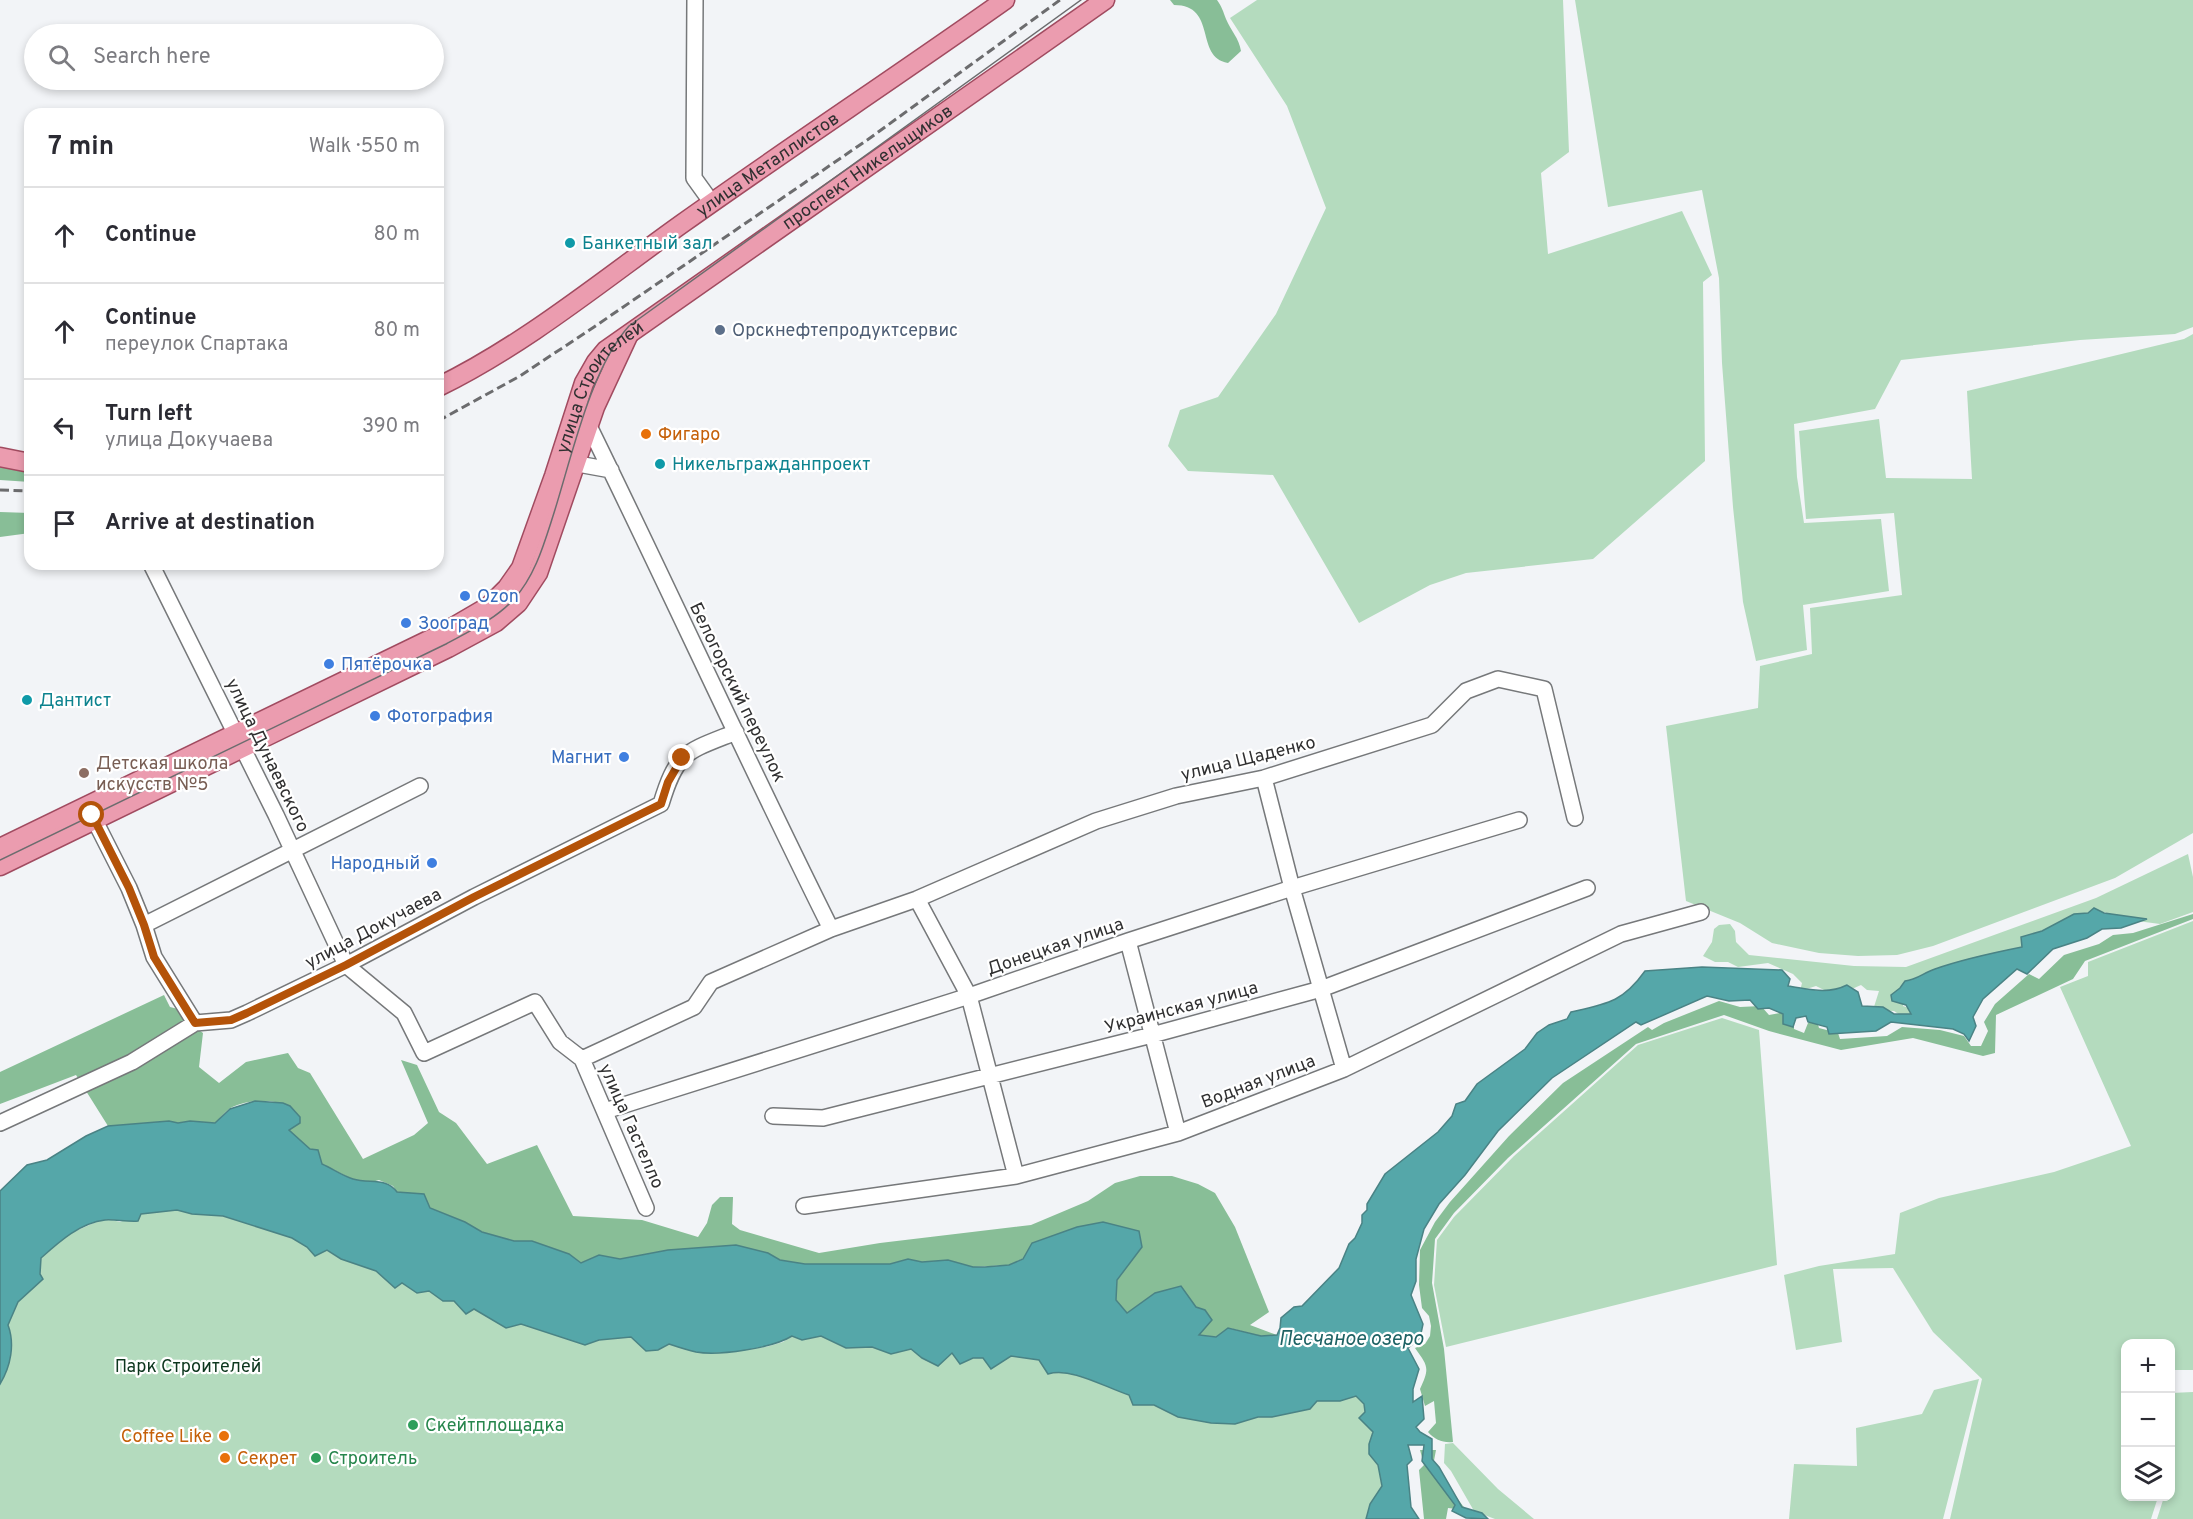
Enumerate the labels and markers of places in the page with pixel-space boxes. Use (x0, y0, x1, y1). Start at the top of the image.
place label: Банкетный зал (582, 233, 713, 256)
marker: Банкетный зал (563, 236, 577, 250)
place label: Орскнефтепродуктсервис (732, 320, 958, 343)
marker: Орскнефтепродуктсервис (713, 323, 727, 337)
place label: Фигаро (658, 424, 720, 447)
marker: Фигаро (639, 427, 653, 441)
place label: Никельгражданпроект (672, 454, 870, 477)
marker: Никельгражданпроект (653, 457, 667, 471)
place label: Ozon (477, 586, 519, 609)
marker: Ozon (458, 589, 472, 603)
place label: Зооград (418, 613, 489, 636)
marker: Зооград (399, 616, 413, 630)
place label: Пятёрочка (341, 654, 432, 677)
marker: Пятёрочка (322, 657, 336, 671)
place label: Дантист (39, 690, 111, 713)
marker: Дантист (20, 693, 34, 707)
place label: Фотография (387, 706, 493, 729)
marker: Фотография (368, 709, 382, 723)
place label: Магнит (551, 747, 612, 770)
marker: Магнит (617, 750, 631, 764)
place label: Детская школа искусств №5 (96, 753, 228, 797)
marker: Детская школа искусств №5 (77, 766, 91, 780)
place label: Народный (330, 853, 420, 876)
marker: Народный (425, 856, 439, 870)
place label: Скейтплощадка (425, 1415, 564, 1438)
marker: Скейтплощадка (406, 1418, 420, 1432)
place label: Coffee Like (121, 1426, 212, 1449)
marker: Coffee Like (217, 1429, 231, 1443)
place label: Секрет (237, 1448, 297, 1471)
place label: Строитель (328, 1448, 417, 1471)
marker: Секрет (218, 1451, 232, 1465)
marker: Строитель (309, 1451, 323, 1465)

